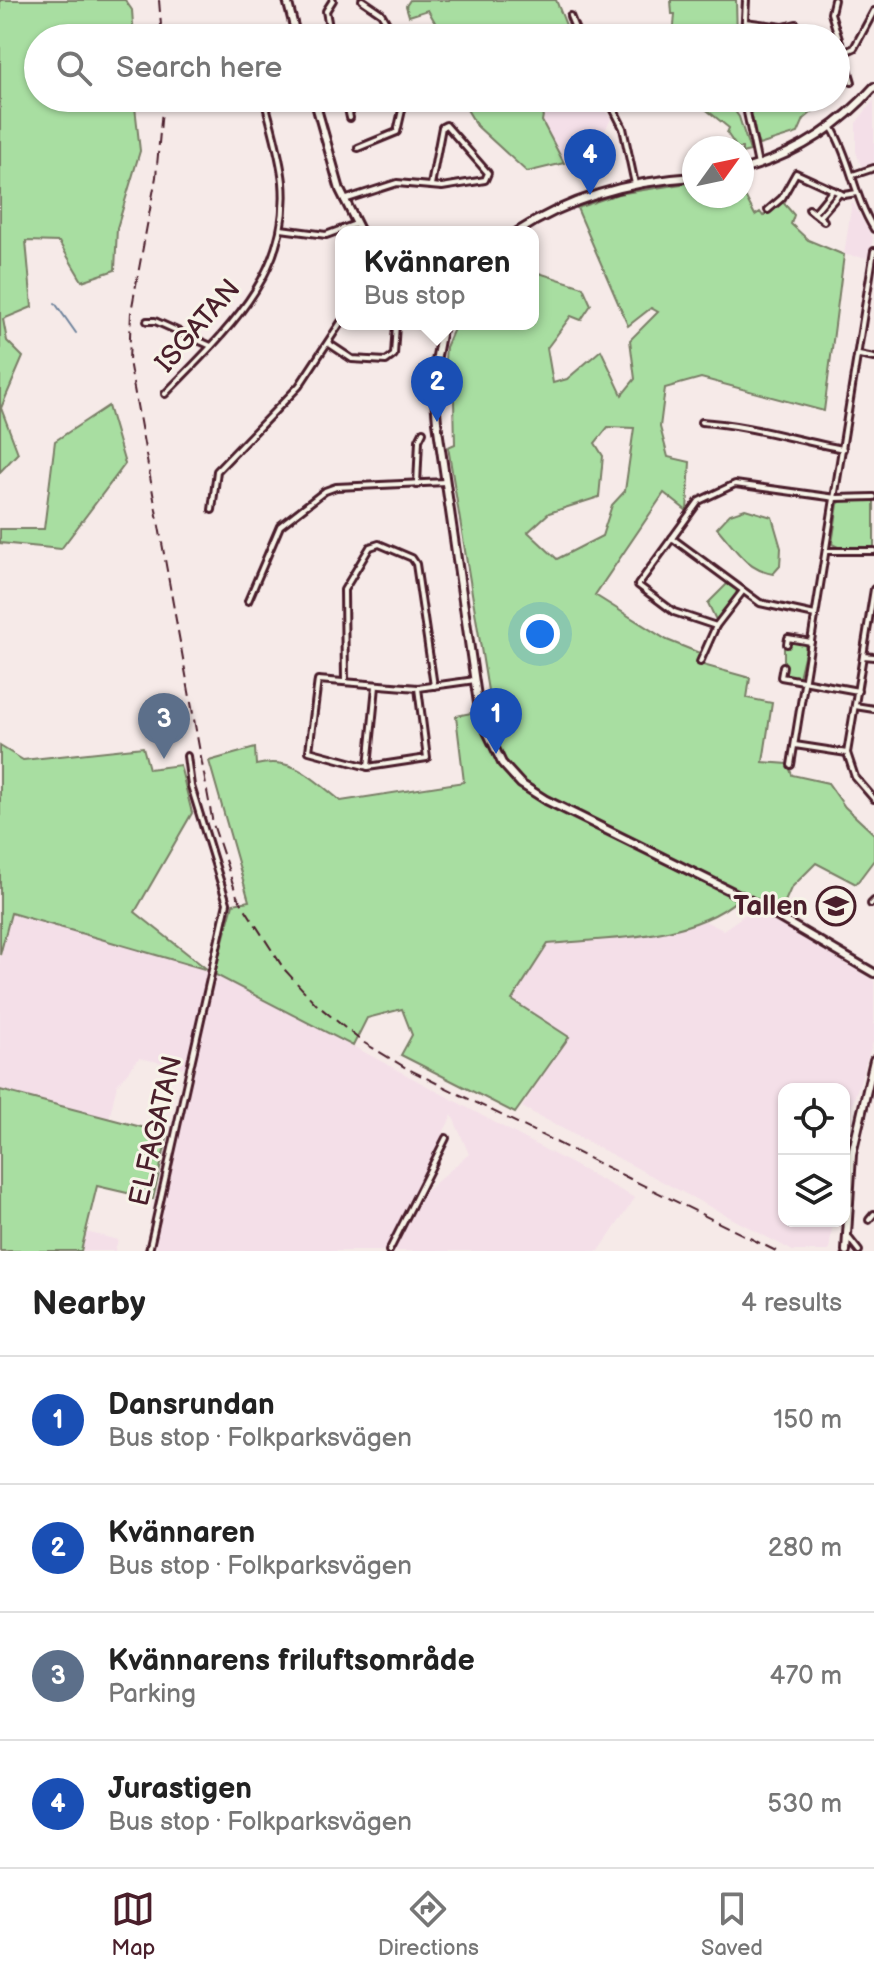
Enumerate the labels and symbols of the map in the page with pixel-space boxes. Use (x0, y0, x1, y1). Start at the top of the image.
pin: 4 (564, 129, 616, 195)
north arrow (682, 136, 754, 208)
street label: ISGATAN (149, 273, 247, 379)
pin: 2 (411, 356, 463, 422)
your location (520, 614, 560, 654)
pin: 1 (470, 688, 522, 754)
pin: 3 (138, 693, 190, 759)
school or university icon: Tallen (815, 885, 857, 927)
place label: Tallen (733, 890, 808, 923)
street label: ELFAGATAN (123, 1053, 189, 1209)

